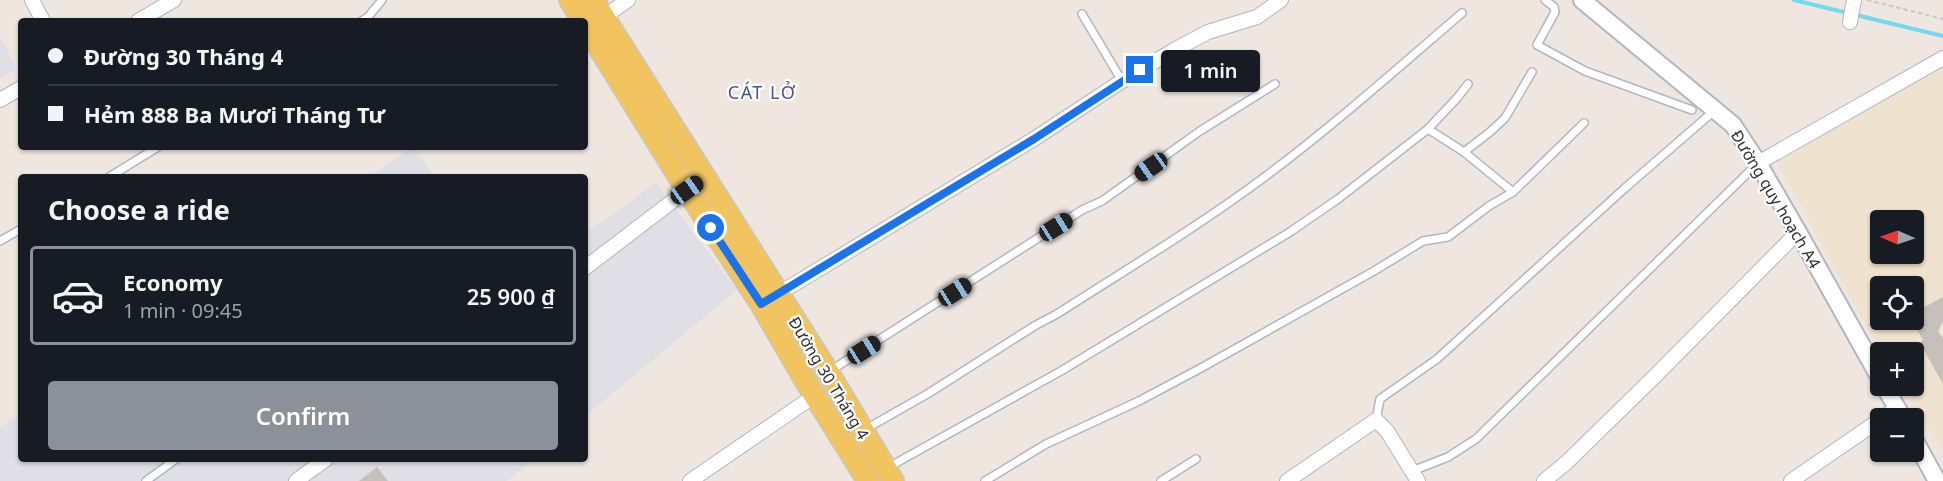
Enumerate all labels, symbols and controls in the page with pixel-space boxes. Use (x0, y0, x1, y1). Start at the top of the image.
text: Đường 30 Tháng 4 (84, 41, 283, 71)
callout: 1 min (1161, 49, 1260, 91)
route end (1126, 56, 1153, 83)
text: 1 min (1183, 57, 1238, 84)
district label: CÁT LỞ (728, 80, 796, 104)
text: Hẻm 888 Ba Mươi Tháng Tư (84, 99, 385, 129)
street label: Đường quy hoạch A4 (1726, 126, 1826, 272)
car (1131, 149, 1171, 185)
car (667, 172, 707, 208)
text: Choose a ride (48, 191, 230, 228)
car (1036, 210, 1076, 244)
north arrow (1870, 210, 1924, 264)
map controls (1870, 210, 1924, 462)
route start (697, 214, 724, 241)
text: Economy (123, 267, 222, 297)
icon: car (51, 269, 105, 323)
car (935, 275, 975, 309)
button: locate (1870, 276, 1924, 330)
text: 25 900 ₫ (467, 281, 555, 311)
text: 1 min · 09:45 (123, 297, 243, 324)
street label: Đường 30 Tháng 4 (784, 313, 874, 443)
car (844, 333, 884, 367)
button: + (1870, 342, 1924, 396)
button: Confirm (48, 381, 558, 450)
button: − (1870, 408, 1924, 462)

